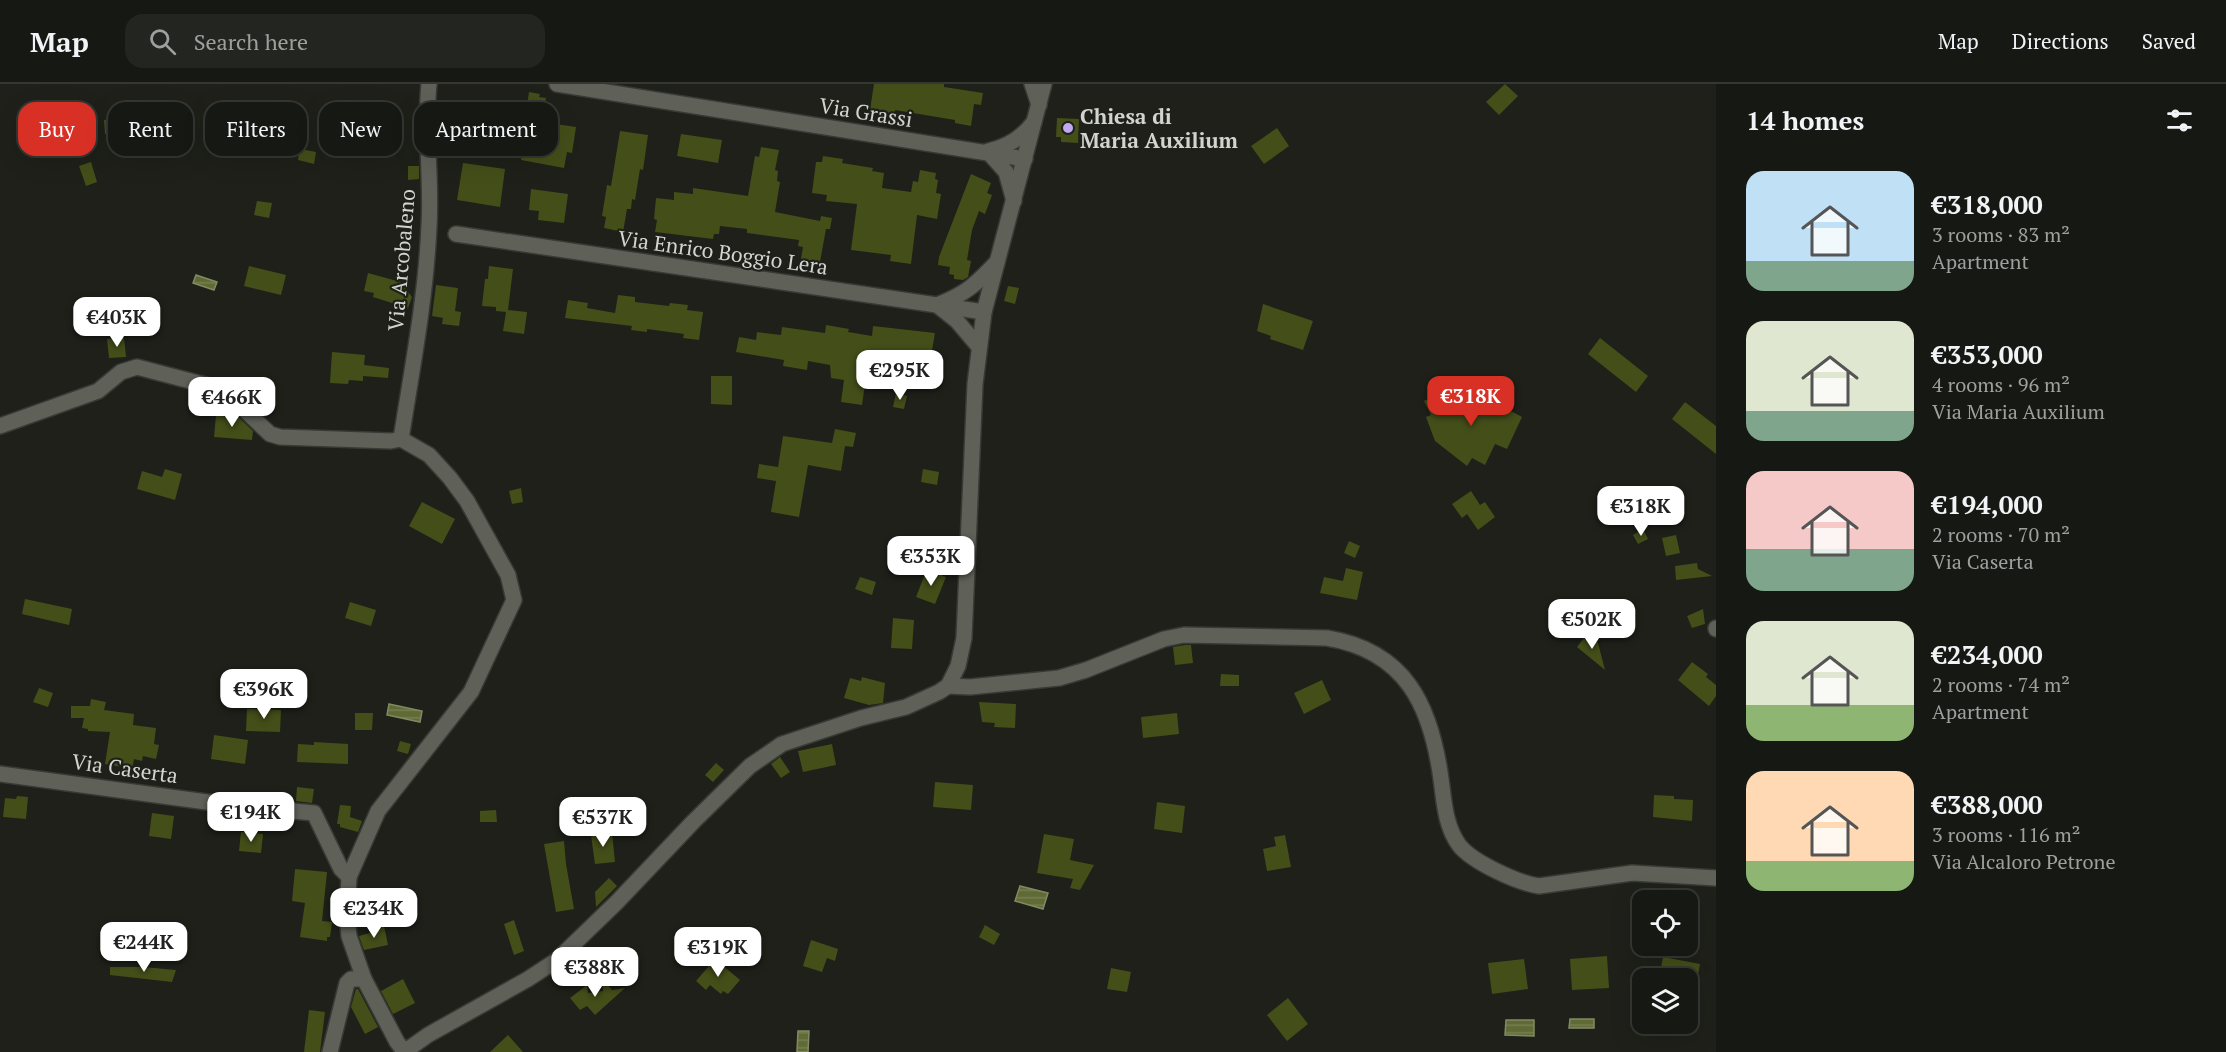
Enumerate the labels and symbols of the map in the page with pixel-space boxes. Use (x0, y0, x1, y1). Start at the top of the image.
street label: Via Grassi (817, 91, 915, 133)
place label: Chiesa di Maria Auxilium (1080, 102, 1239, 154)
marker: Chiesa di Maria Auxilium (1061, 121, 1075, 135)
street label: Via Arcobaleno (381, 188, 421, 332)
street label: Via Enrico Boggio Lera (616, 223, 830, 281)
pin: €403K (75, 297, 159, 348)
pin: €295K (858, 350, 942, 401)
pin: €318K (1429, 376, 1513, 427)
pin: €466K (190, 377, 274, 428)
pin: €318K (1599, 486, 1683, 537)
pin: €353K (889, 536, 973, 587)
pin: €502K (1550, 599, 1634, 650)
pin: €396K (222, 669, 306, 720)
street label: Via Caserta (70, 747, 180, 789)
pin: €194K (209, 792, 293, 843)
pin: €537K (561, 797, 645, 848)
pin: €234K (332, 888, 416, 939)
pin: €244K (102, 922, 186, 973)
pin: €319K (676, 927, 760, 978)
pin: €388K (553, 947, 637, 998)

